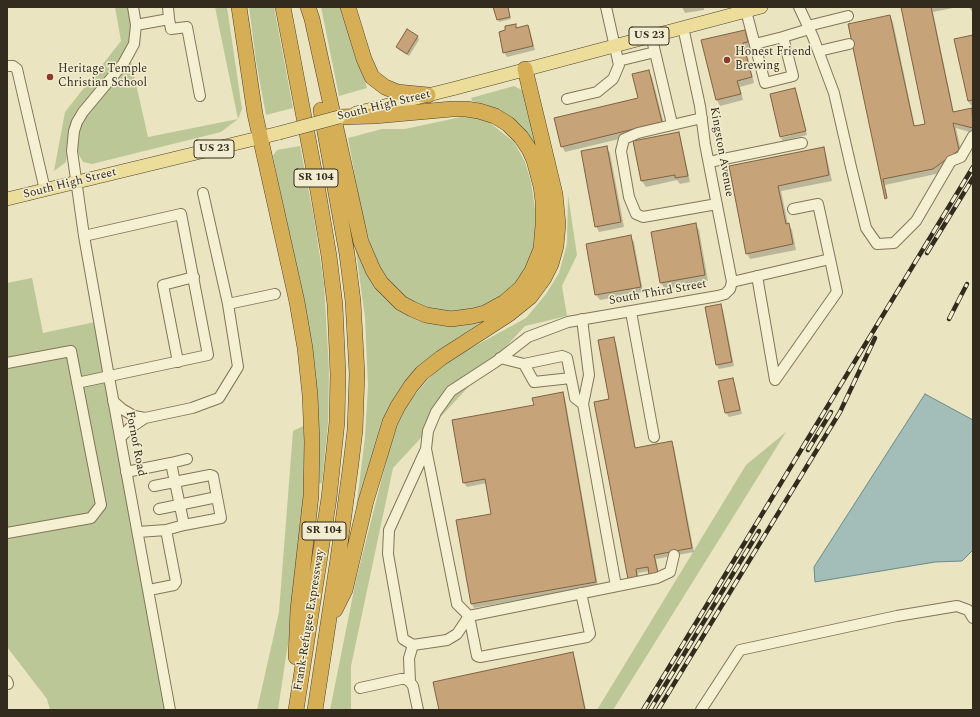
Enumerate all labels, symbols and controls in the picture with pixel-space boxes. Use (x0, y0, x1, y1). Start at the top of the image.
road number: US 23 (629, 27, 669, 45)
place label: Honest Friend Brewing (735, 46, 811, 74)
marker: Honest Friend Brewing (722, 55, 732, 65)
place label: Heritage Temple Christian School (58, 63, 147, 91)
marker: Heritage Temple Christian School (45, 72, 55, 82)
street label: South High Street (336, 87, 432, 125)
street label: Kingston Avenue (706, 106, 736, 198)
road number: US 23 (194, 140, 234, 158)
street label: South High Street (22, 165, 118, 203)
road number: SR 104 (294, 169, 338, 187)
street label: South Third Street (608, 277, 708, 309)
street label: Fornof Road (122, 410, 148, 478)
road number: SR 104 (302, 522, 346, 540)
street label: Frank-Refugee Expressway (292, 548, 328, 692)

